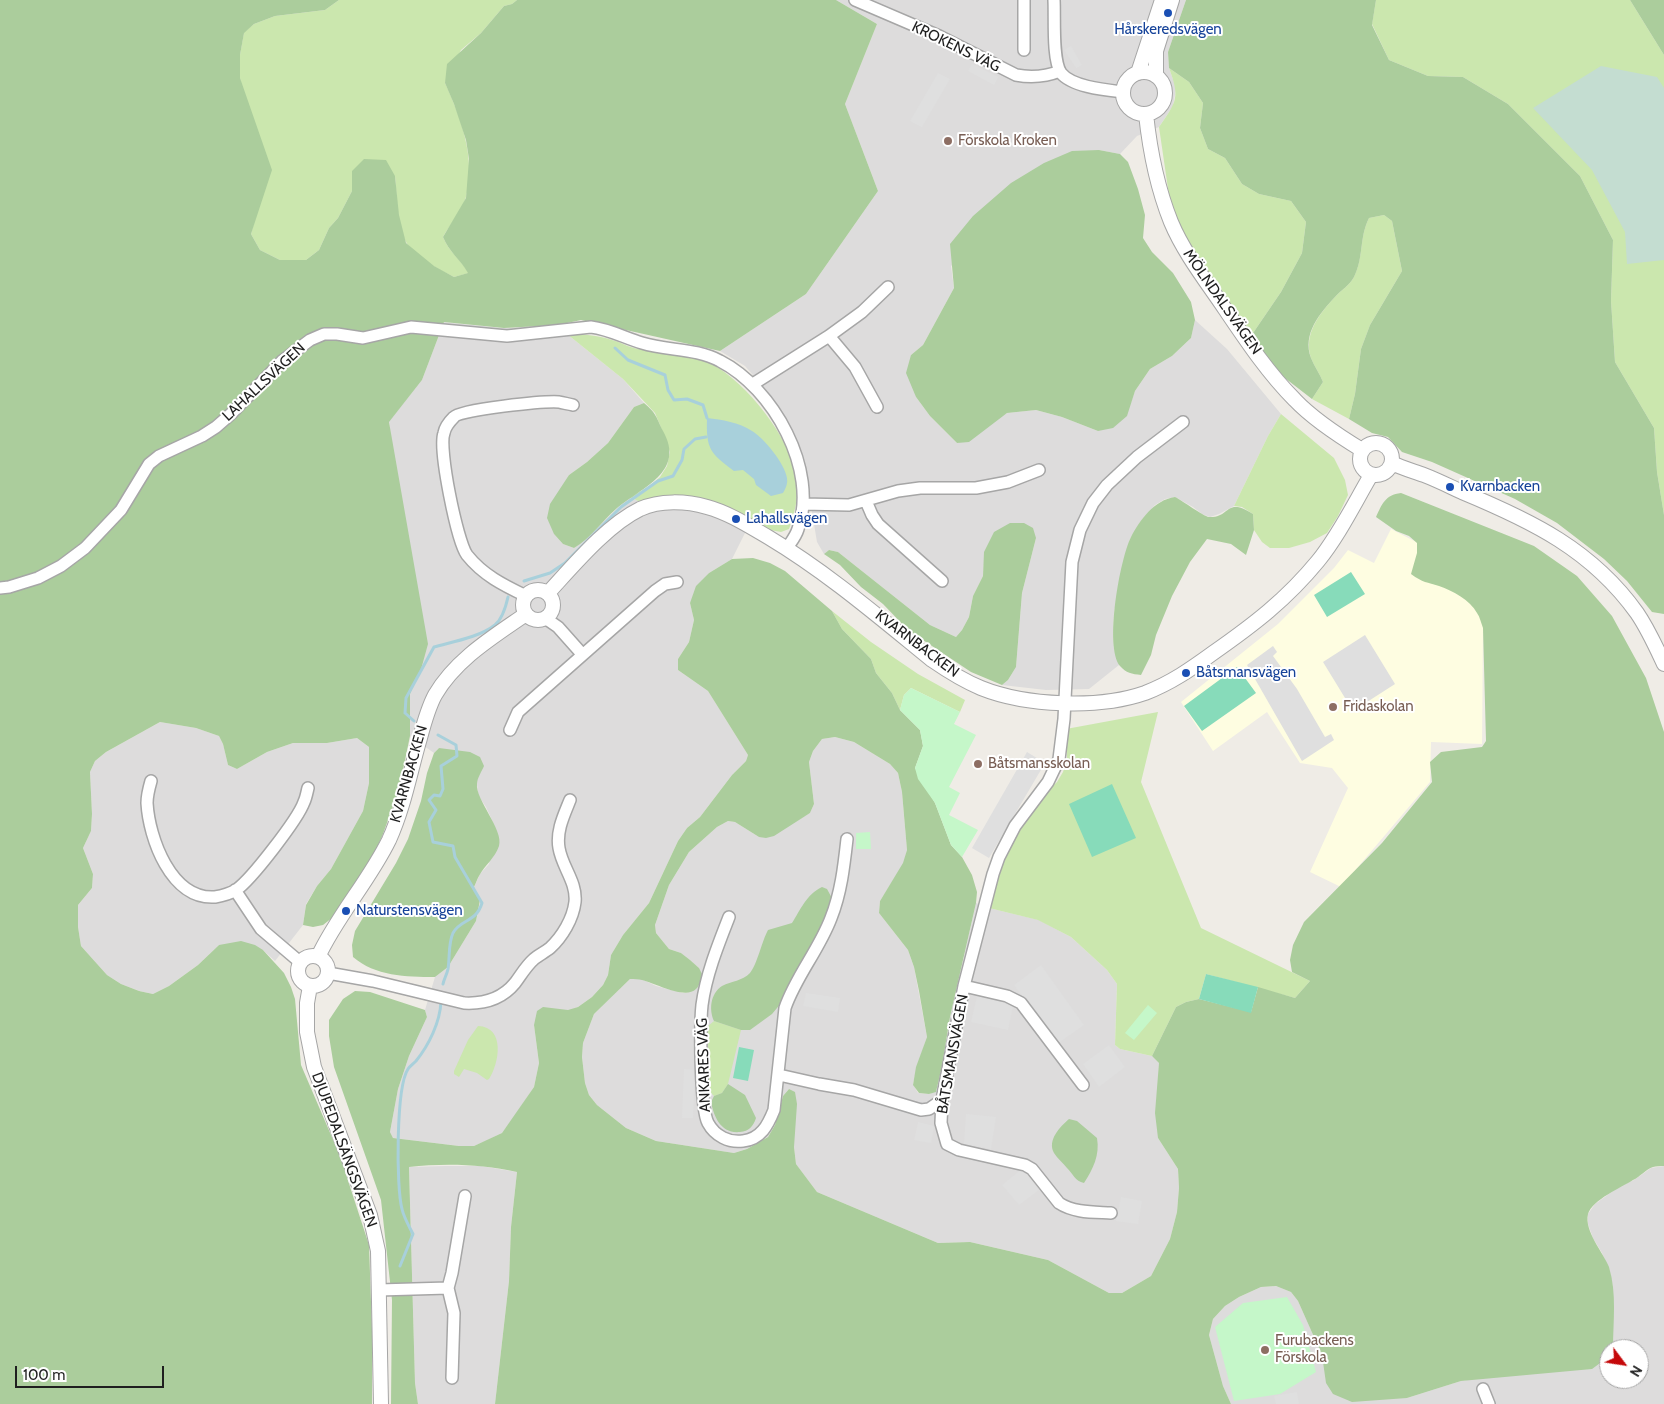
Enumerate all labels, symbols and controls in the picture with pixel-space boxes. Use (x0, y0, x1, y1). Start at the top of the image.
marker: Hårskeredsvägen (1162, 7, 1174, 19)
street label: KROKENS VÄG (909, 18, 1003, 76)
place label: Hårskeredsvägen (1114, 21, 1222, 39)
place label: Förskola Kroken (958, 132, 1057, 150)
marker: Förskola Kroken (942, 135, 954, 147)
street label: MÖLNDALSVÄGEN (1179, 246, 1265, 358)
street label: LAHALLSVÄGEN (219, 339, 309, 425)
place label: Kvarnbacken (1460, 478, 1540, 496)
marker: Kvarnbacken (1444, 481, 1456, 493)
place label: Lahallsvägen (746, 510, 827, 528)
marker: Lahallsvägen (730, 513, 742, 525)
street label: KVARNBACKEN (872, 607, 962, 681)
place label: Båtsmansvägen (1196, 664, 1296, 682)
marker: Båtsmansvägen (1180, 667, 1192, 679)
place label: Fridaskolan (1343, 698, 1414, 716)
marker: Fridaskolan (1327, 701, 1339, 713)
street label: KVARNBACKEN (387, 723, 431, 825)
place label: Båtsmansskolan (988, 755, 1090, 773)
marker: Båtsmansskolan (972, 758, 984, 770)
place label: Naturstensvägen (356, 902, 463, 920)
marker: Naturstensvägen (340, 905, 352, 917)
street label: BÅTSMANSVÄGEN (934, 993, 972, 1115)
street label: ANKARES VÄG (693, 1017, 715, 1113)
street label: DJUPEDALSÄNGSVÄGEN (308, 1070, 380, 1230)
place label: Furubackens Förskola (1275, 1332, 1354, 1367)
north arrow (1599, 1339, 1649, 1389)
marker: Furubackens Förskola (1259, 1344, 1271, 1356)
scale bar (18, 1356, 166, 1388)
text: N (1626, 1362, 1646, 1380)
text: 100 m (23, 1366, 65, 1384)

